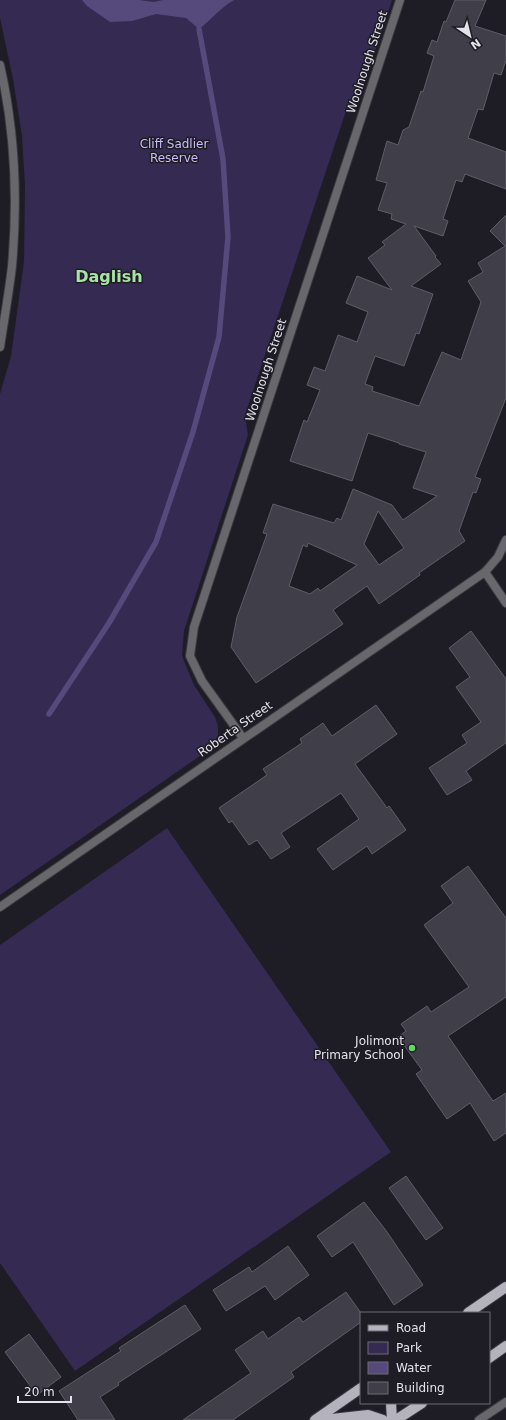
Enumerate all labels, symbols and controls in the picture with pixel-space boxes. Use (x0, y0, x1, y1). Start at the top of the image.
street label: Woolnough Street (344, 9, 390, 115)
north arrow (450, 16, 490, 56)
text: N (468, 36, 483, 52)
park label: Cliff Sadlier Reserve (140, 137, 208, 165)
district label: Daglish (75, 267, 143, 286)
street label: Woolnough Street (243, 317, 289, 423)
street label: Roberta Street (195, 698, 275, 760)
place label: Jolimont Primary School (314, 1034, 404, 1062)
marker: Jolimont Primary School (407, 1043, 417, 1053)
legend (360, 1312, 490, 1404)
text: Road (396, 1321, 426, 1335)
text: Park (396, 1341, 422, 1355)
text: Water (396, 1361, 432, 1375)
scale bar (18, 1378, 71, 1404)
text: Building (396, 1381, 445, 1395)
text: 20 m (24, 1385, 55, 1399)

